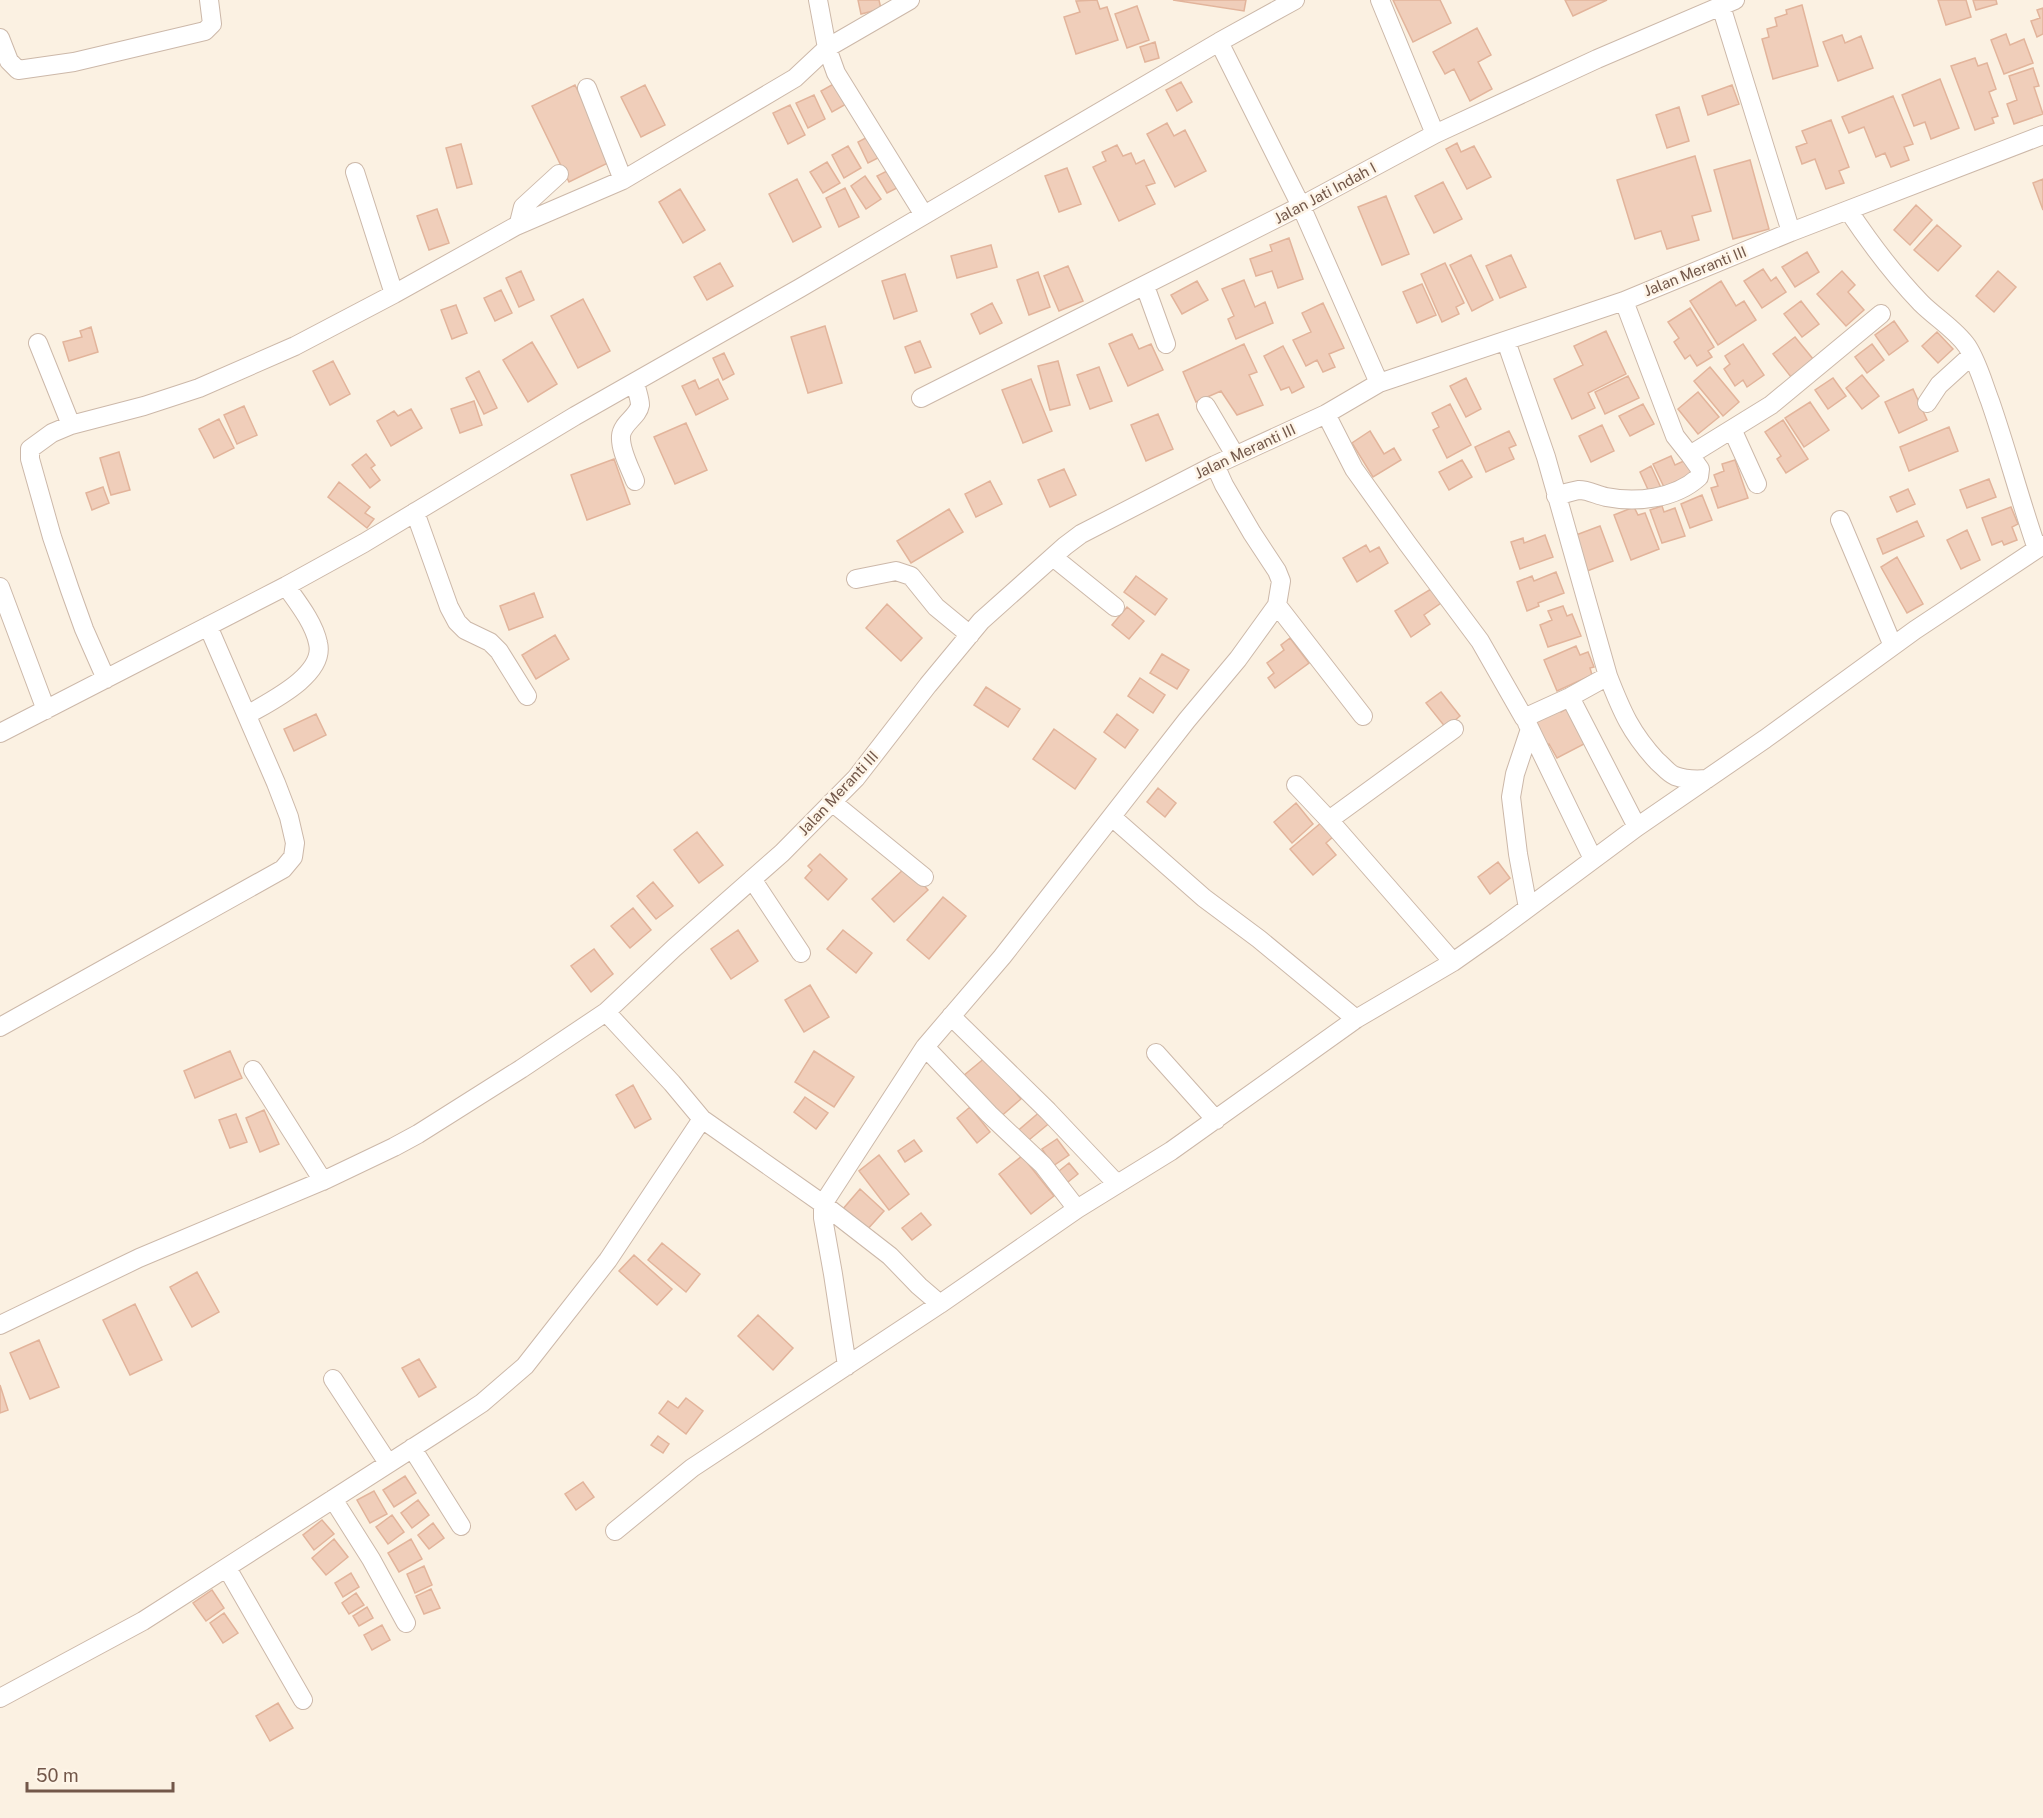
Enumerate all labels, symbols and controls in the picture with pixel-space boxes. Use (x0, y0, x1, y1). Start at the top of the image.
street label: Jalan Jati Indah I (1271, 159, 1379, 227)
street label: Jalan Meranti III (1641, 243, 1749, 299)
street label: Jalan Meranti III (1192, 420, 1298, 482)
street label: Jalan Meranti III (795, 747, 881, 839)
scale bar (27, 1755, 172, 1793)
text: 50 m (36, 1765, 79, 1786)

